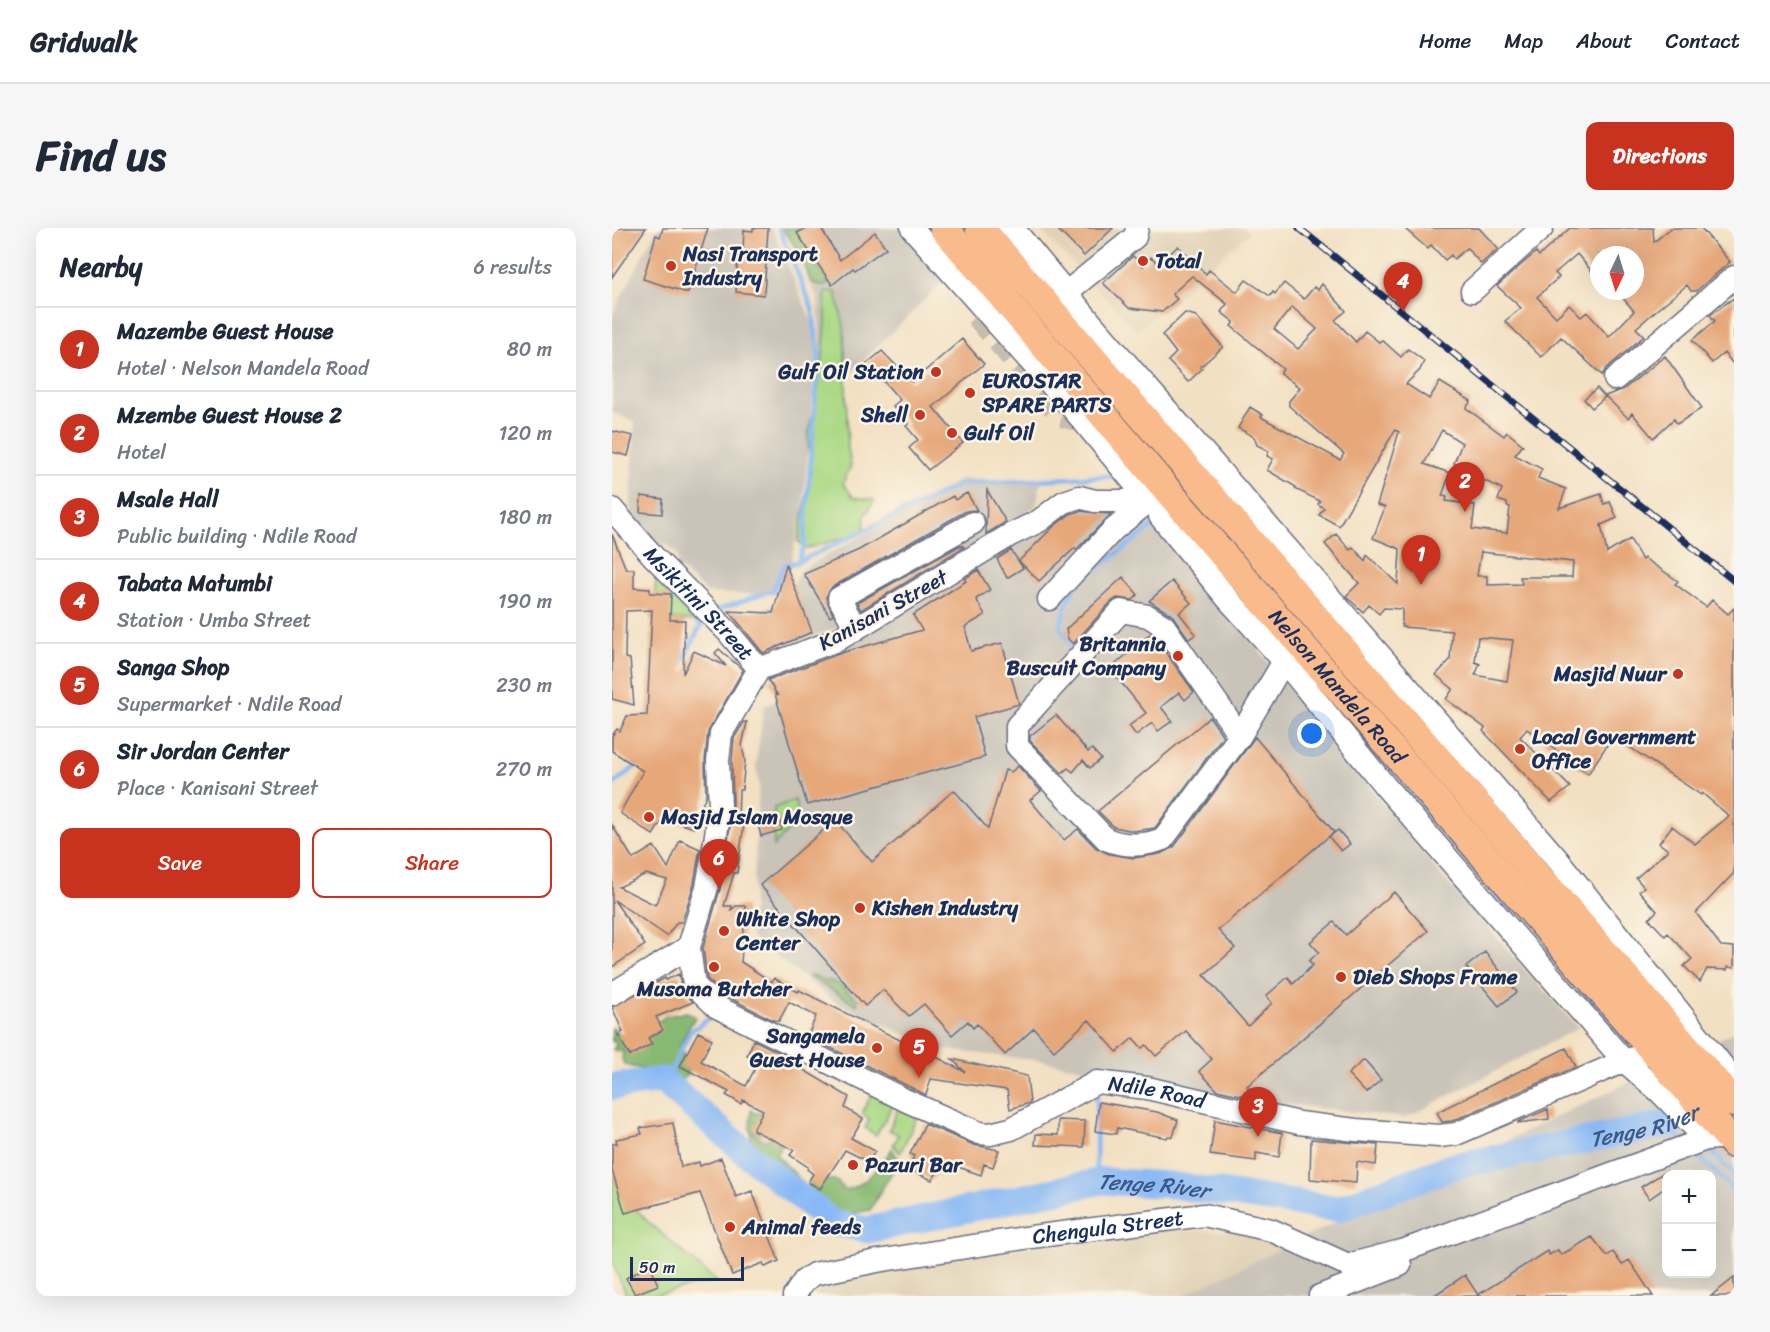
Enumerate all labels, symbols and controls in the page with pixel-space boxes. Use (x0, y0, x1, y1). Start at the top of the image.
text: Gridwalk (30, 17, 138, 66)
text: Home (1419, 22, 1471, 60)
text: Map (1504, 22, 1543, 60)
text: About (1576, 22, 1633, 60)
text: Contact (1666, 22, 1740, 60)
text: Find us (36, 119, 166, 193)
button: Directions (1586, 122, 1734, 190)
place label: Nasi Transport Industry (682, 235, 819, 297)
place label: Total (1155, 242, 1202, 280)
text: Nearby (60, 244, 142, 290)
north arrow (1590, 246, 1644, 300)
text: 6 results (473, 250, 552, 285)
marker: Total (1136, 254, 1150, 268)
marker: Nasi Transport Industry (664, 259, 678, 273)
pin: 4 (1384, 262, 1422, 312)
text: Mazembe Guest House (117, 312, 334, 351)
text: 1 (75, 332, 84, 367)
text: 80 m (507, 332, 552, 367)
text: Hotel · Nelson Mandela Road (117, 351, 369, 386)
place label: Gulf Oil Station (777, 353, 925, 391)
place label: EUROSTAR SPARE PARTS (981, 362, 1113, 424)
marker: Gulf Oil Station (929, 365, 943, 379)
marker: EUROSTAR SPARE PARTS (963, 386, 977, 400)
text: Mzembe Guest House 2 (117, 396, 342, 435)
place label: Shell (860, 396, 909, 434)
marker: Shell (913, 408, 927, 422)
place label: Gulf Oil (963, 414, 1035, 452)
text: 2 (74, 416, 85, 451)
text: 120 m (499, 416, 552, 451)
marker: Gulf Oil (945, 426, 959, 440)
text: Hotel (117, 435, 166, 470)
pin: 2 (1446, 462, 1484, 512)
text: Msale Hall (117, 480, 219, 519)
text: 3 (74, 500, 85, 535)
text: 180 m (498, 500, 552, 535)
text: Public building · Ndile Road (117, 519, 357, 554)
pin: 1 (1402, 536, 1440, 585)
street label: Msikitini Street (633, 537, 764, 669)
street label: Kanisani Street (811, 558, 956, 661)
text: Tabata Matumbi (117, 564, 272, 603)
text: 4 (73, 584, 86, 619)
text: 190 m (498, 584, 552, 619)
street label: Nelson Mandela Road (1259, 600, 1417, 774)
text: Station · Umba Street (117, 603, 311, 638)
place label: Britannia Buscuit Company (1007, 625, 1167, 687)
text: Sanga Shop (117, 648, 229, 687)
marker: Britannia Buscuit Company (1171, 649, 1185, 663)
place label: Masjid Nuur (1553, 655, 1668, 693)
marker: Masjid Nuur (1671, 667, 1685, 681)
text: 5 (73, 668, 86, 703)
text: 230 m (496, 668, 552, 703)
text: Supermarket · Ndile Road (117, 687, 341, 722)
place label: Local Government Office (1532, 718, 1697, 780)
your location (1297, 719, 1326, 748)
text: Sir Jordan Center (117, 732, 288, 771)
marker: Local Government Office (1513, 742, 1527, 756)
text: 6 (74, 752, 85, 787)
text: 270 m (496, 752, 552, 787)
text: Place · Kanisani Street (117, 771, 318, 806)
place label: Masjid Islam Mosque (660, 798, 854, 836)
marker: Masjid Islam Mosque (642, 810, 656, 824)
button: Save (60, 828, 300, 898)
button: Share (312, 828, 552, 898)
pin: 6 (700, 840, 738, 889)
place label: Kishen Industry (871, 889, 1019, 927)
place label: White Shop Center (735, 900, 841, 962)
marker: Kishen Industry (853, 901, 867, 915)
marker: White Shop Center (717, 924, 731, 938)
place label: Dieb Shops Frame (1353, 958, 1518, 996)
marker: Musoma Butcher (707, 960, 721, 974)
place label: Musoma Butcher (636, 970, 793, 1008)
marker: Dieb Shops Frame (1334, 970, 1348, 984)
place label: Sangamela Guest House (749, 1017, 865, 1079)
pin: 5 (900, 1028, 938, 1078)
marker: Sangamela Guest House (870, 1041, 884, 1055)
street label: Ndile Road (1106, 1064, 1211, 1120)
pin: 3 (1238, 1088, 1278, 1137)
water label: Tenge River (1586, 1091, 1709, 1159)
place label: Pazuri Bar (865, 1146, 963, 1184)
marker: Pazuri Bar (846, 1158, 860, 1172)
water label: Tenge River (1097, 1161, 1216, 1210)
map controls (1662, 1170, 1716, 1278)
button: + (1662, 1170, 1716, 1224)
street label: Chengula Street (1030, 1199, 1186, 1256)
place label: Animal feeds (741, 1208, 861, 1246)
marker: Animal feeds (723, 1220, 737, 1234)
button: − (1662, 1224, 1716, 1278)
text: 50 m (639, 1253, 675, 1282)
scale bar (630, 1254, 744, 1282)

